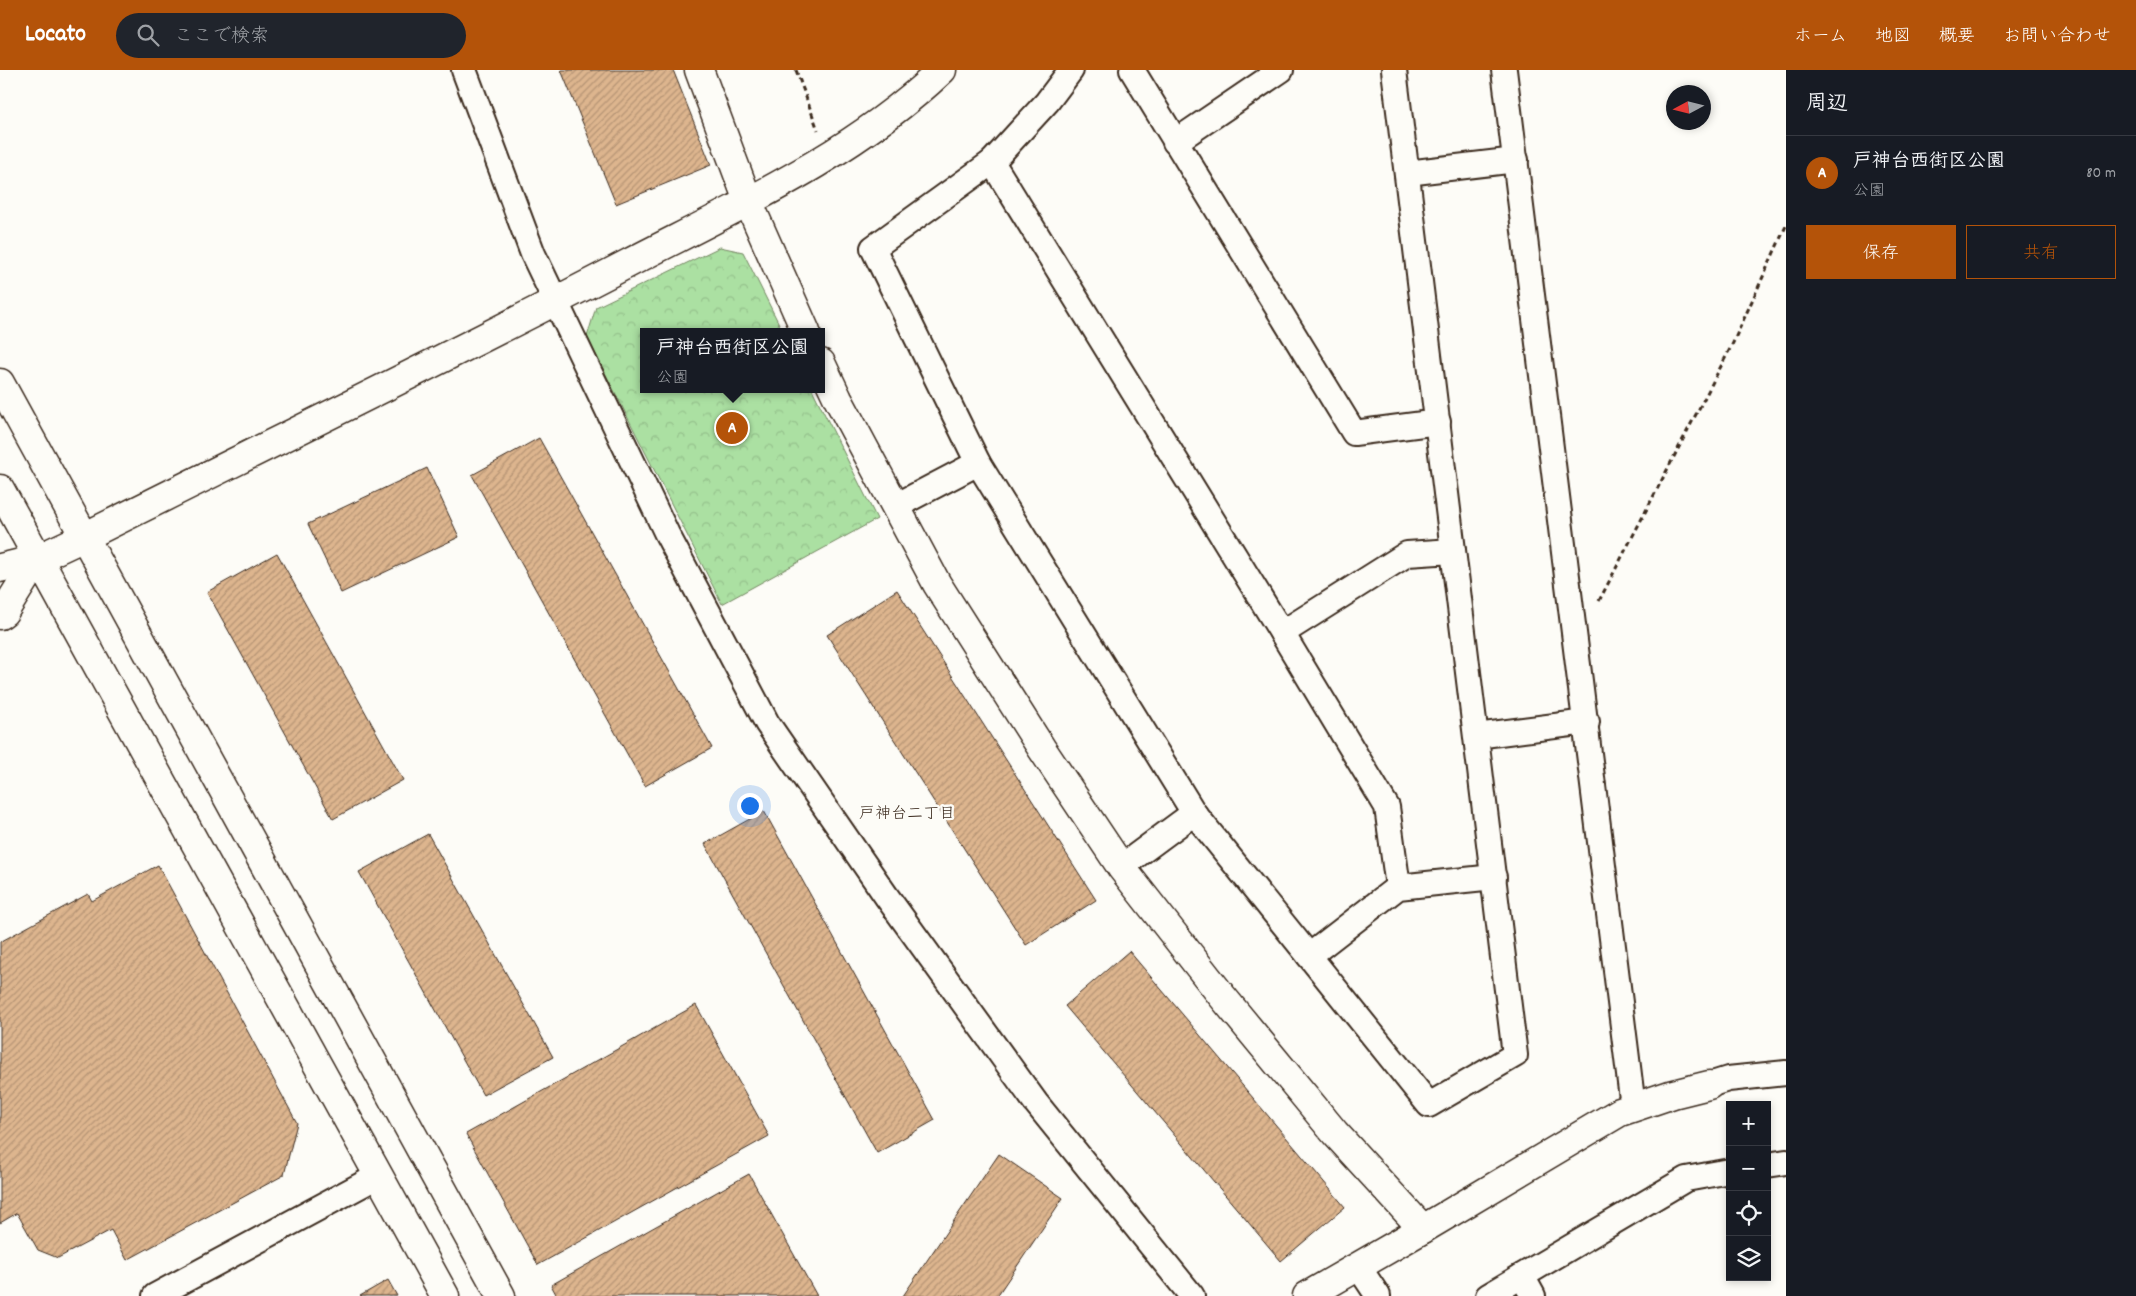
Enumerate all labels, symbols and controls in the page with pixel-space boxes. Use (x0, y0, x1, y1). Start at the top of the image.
search box (116, 13, 466, 58)
text: Locato (25, 18, 86, 52)
icon: search (134, 21, 162, 49)
text: ここで検索 (174, 24, 269, 51)
text: ホーム (1794, 25, 1847, 50)
text: 地図 (1875, 25, 1911, 50)
text: 概要 (1939, 25, 1975, 50)
text: お問い合わせ (2003, 25, 2111, 50)
north arrow (1666, 85, 1711, 130)
text: 周辺 (1806, 90, 1848, 120)
text: 戸神台西街区公園 (1853, 149, 2005, 176)
text: A (1818, 162, 1826, 185)
text: 80 m (2086, 162, 2116, 185)
text: 公園 (1853, 180, 1885, 203)
button: 保存 (1806, 225, 1956, 279)
button: 共有 (1966, 225, 2116, 279)
popup (640, 328, 825, 393)
text: 戸神台西街区公園 (656, 336, 809, 363)
text: 公園 (656, 367, 689, 390)
pin: A (716, 409, 748, 447)
your location (737, 793, 763, 819)
district label: 戸神台二丁目 (859, 803, 955, 826)
map controls (1726, 1101, 1771, 1281)
button: + (1726, 1101, 1771, 1146)
button: − (1726, 1146, 1771, 1191)
button: locate (1726, 1191, 1771, 1236)
button: layers (1726, 1236, 1771, 1281)

